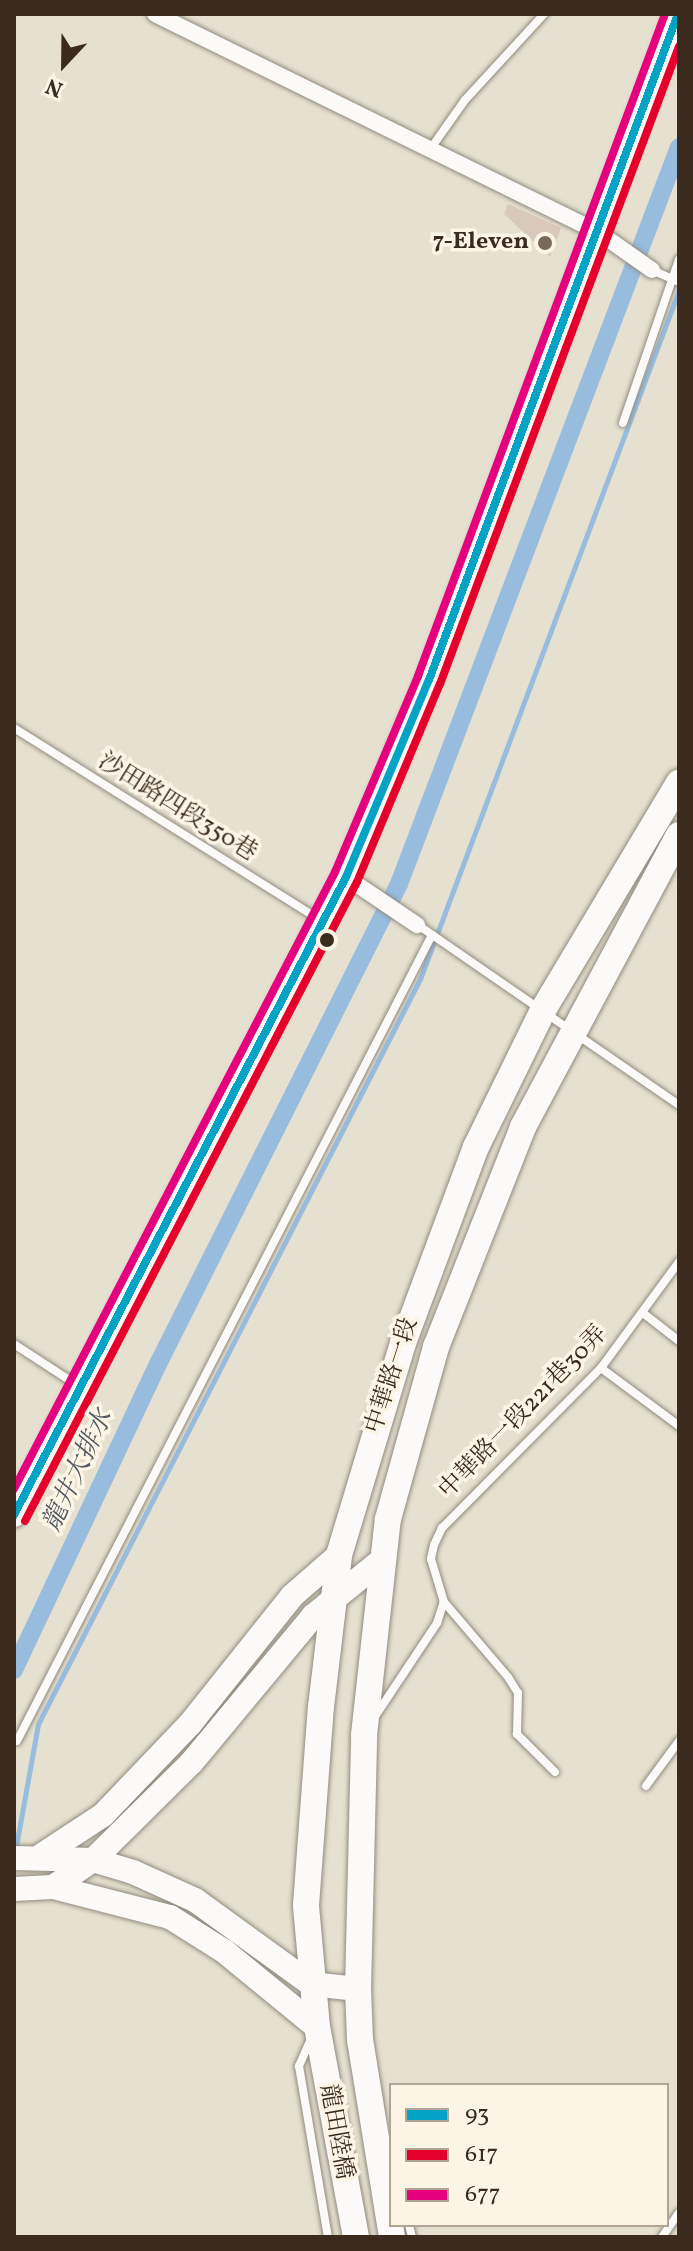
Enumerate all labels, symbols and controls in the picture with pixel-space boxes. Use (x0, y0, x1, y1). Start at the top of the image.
north arrow (24, 24, 104, 104)
text: N (42, 69, 68, 104)
place label: 7-Eleven (433, 229, 529, 257)
marker: 7-Eleven (536, 234, 554, 252)
street label: 沙田路四段350巷 (92, 748, 262, 868)
unlabelled marker (319, 932, 335, 948)
street label: 中華路一段 (361, 1314, 425, 1438)
street label: 中華路一段221巷30弄 (434, 1321, 614, 1505)
water label: 龍井大排水 (37, 1405, 121, 1537)
street label: 龍田陸橋 (312, 2082, 358, 2182)
legend (389, 2083, 669, 2227)
text: 93 (465, 2098, 489, 2132)
text: 617 (465, 2138, 498, 2172)
text: 677 (465, 2178, 500, 2212)

